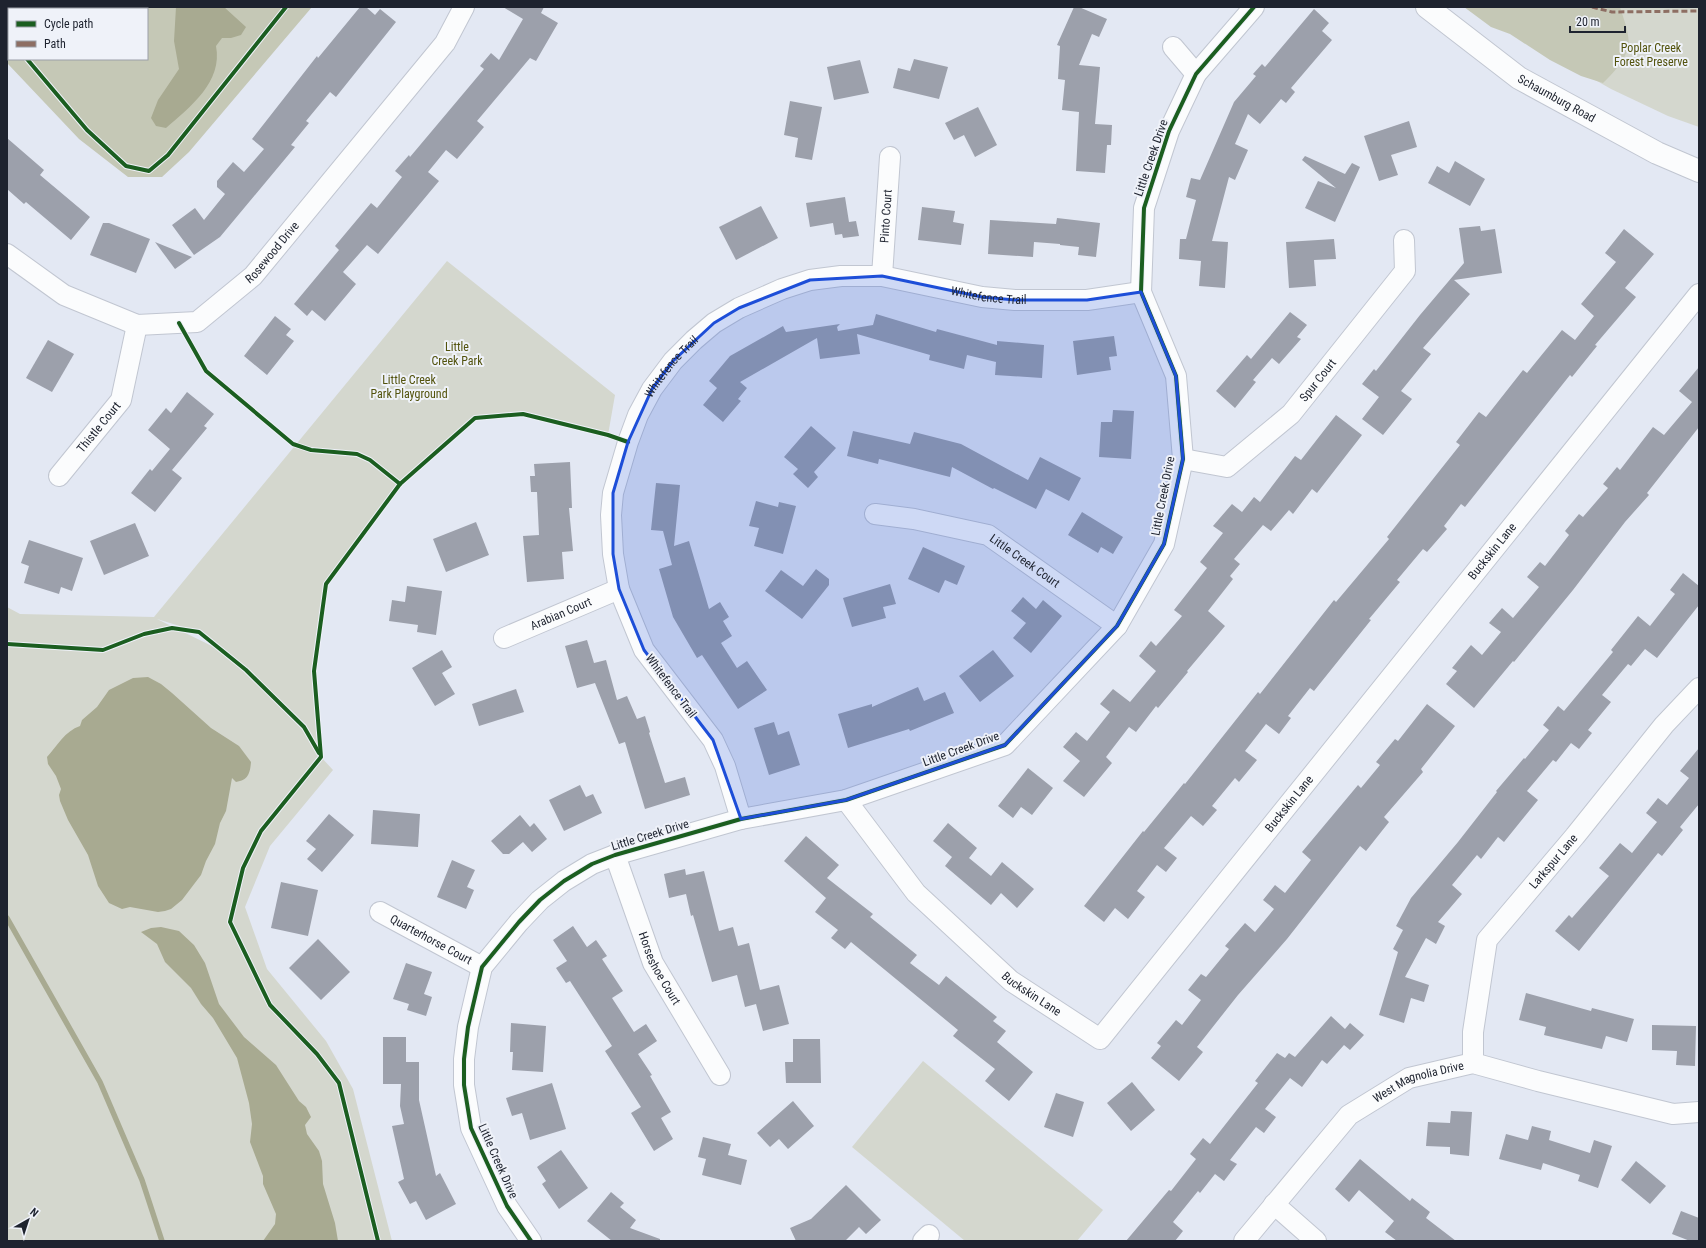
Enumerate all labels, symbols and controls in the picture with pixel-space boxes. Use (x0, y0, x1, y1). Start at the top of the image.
legend (8, 8, 148, 60)
scale bar (1570, 8, 1625, 34)
text: 20 m (1576, 15, 1600, 29)
text: Cycle path (44, 17, 94, 31)
text: Path (44, 37, 66, 51)
park label: Poplar Creek Forest Preserve (1614, 41, 1688, 69)
street label: Schaumburg Road (1515, 72, 1598, 125)
street label: Little Creek Drive (1131, 117, 1171, 198)
street label: Pinto Court (877, 188, 895, 243)
street label: Rosewood Drive (243, 219, 302, 286)
street label: Whitefence Trail (950, 284, 1027, 307)
street label: Whitefence Trail (642, 333, 701, 400)
park label: Little Creek Park (431, 340, 483, 368)
street label: Spur Court (1297, 356, 1339, 404)
park label: Little Creek Park Playground (370, 373, 448, 401)
street label: Thistle Court (74, 399, 124, 455)
street label: Little Creek Drive (1148, 455, 1178, 537)
street label: Buckskin Lane (1465, 520, 1519, 582)
street label: Little Creek Court (987, 531, 1063, 591)
street label: Arabian Court (528, 594, 594, 633)
street label: Whitefence Trail (642, 651, 700, 721)
street label: Little Creek Drive (921, 729, 1002, 769)
street label: Buckskin Lane (1262, 772, 1316, 835)
street label: Little Creek Drive (610, 816, 691, 853)
street label: Larkspur Lane (1526, 831, 1581, 892)
street label: Quarterhorse Court (388, 912, 475, 968)
street label: Horseshoe Court (636, 930, 684, 1008)
street label: Buckskin Lane (999, 969, 1064, 1019)
street label: West Magnolia Drive (1370, 1058, 1465, 1105)
street label: Little Creek Drive (475, 1121, 521, 1201)
north arrow (8, 1200, 48, 1240)
text: N (27, 1205, 41, 1220)

